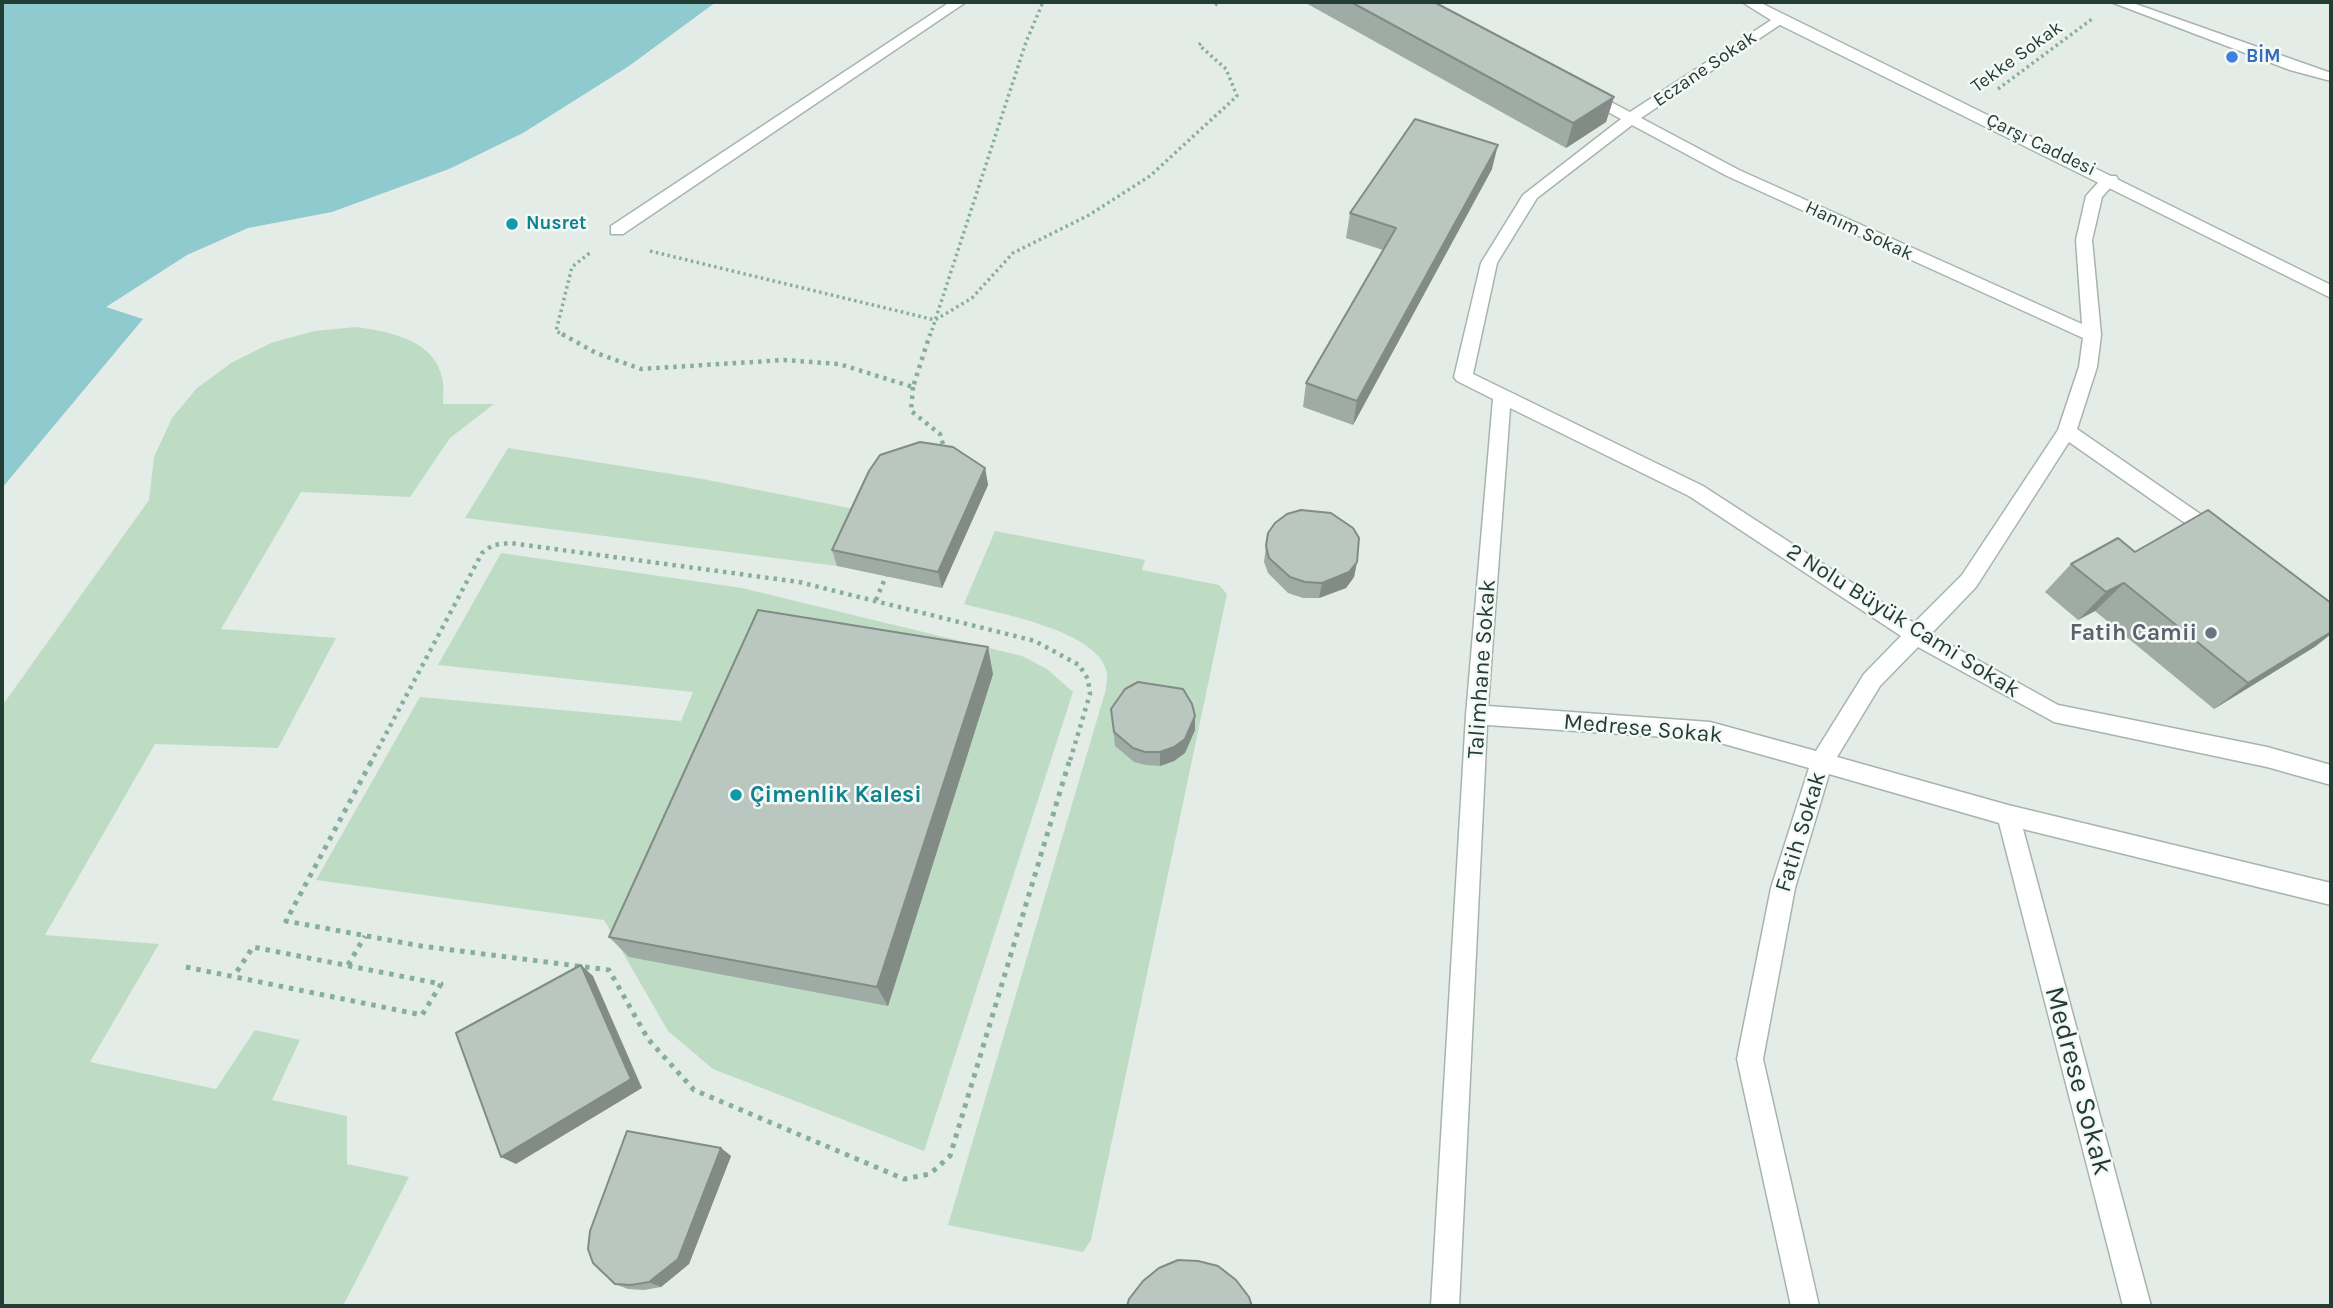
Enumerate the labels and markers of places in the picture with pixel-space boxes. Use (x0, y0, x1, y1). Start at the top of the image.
place label: BİM (2246, 46, 2281, 68)
marker: BİM (2224, 49, 2240, 65)
place label: Nusret (526, 213, 587, 235)
marker: Nusret (504, 216, 520, 232)
place label: Fatih Camii (2070, 619, 2197, 647)
marker: Fatih Camii (2203, 625, 2219, 641)
place label: Çimenlik Kalesi (750, 781, 922, 809)
marker: Çimenlik Kalesi (728, 787, 744, 803)

